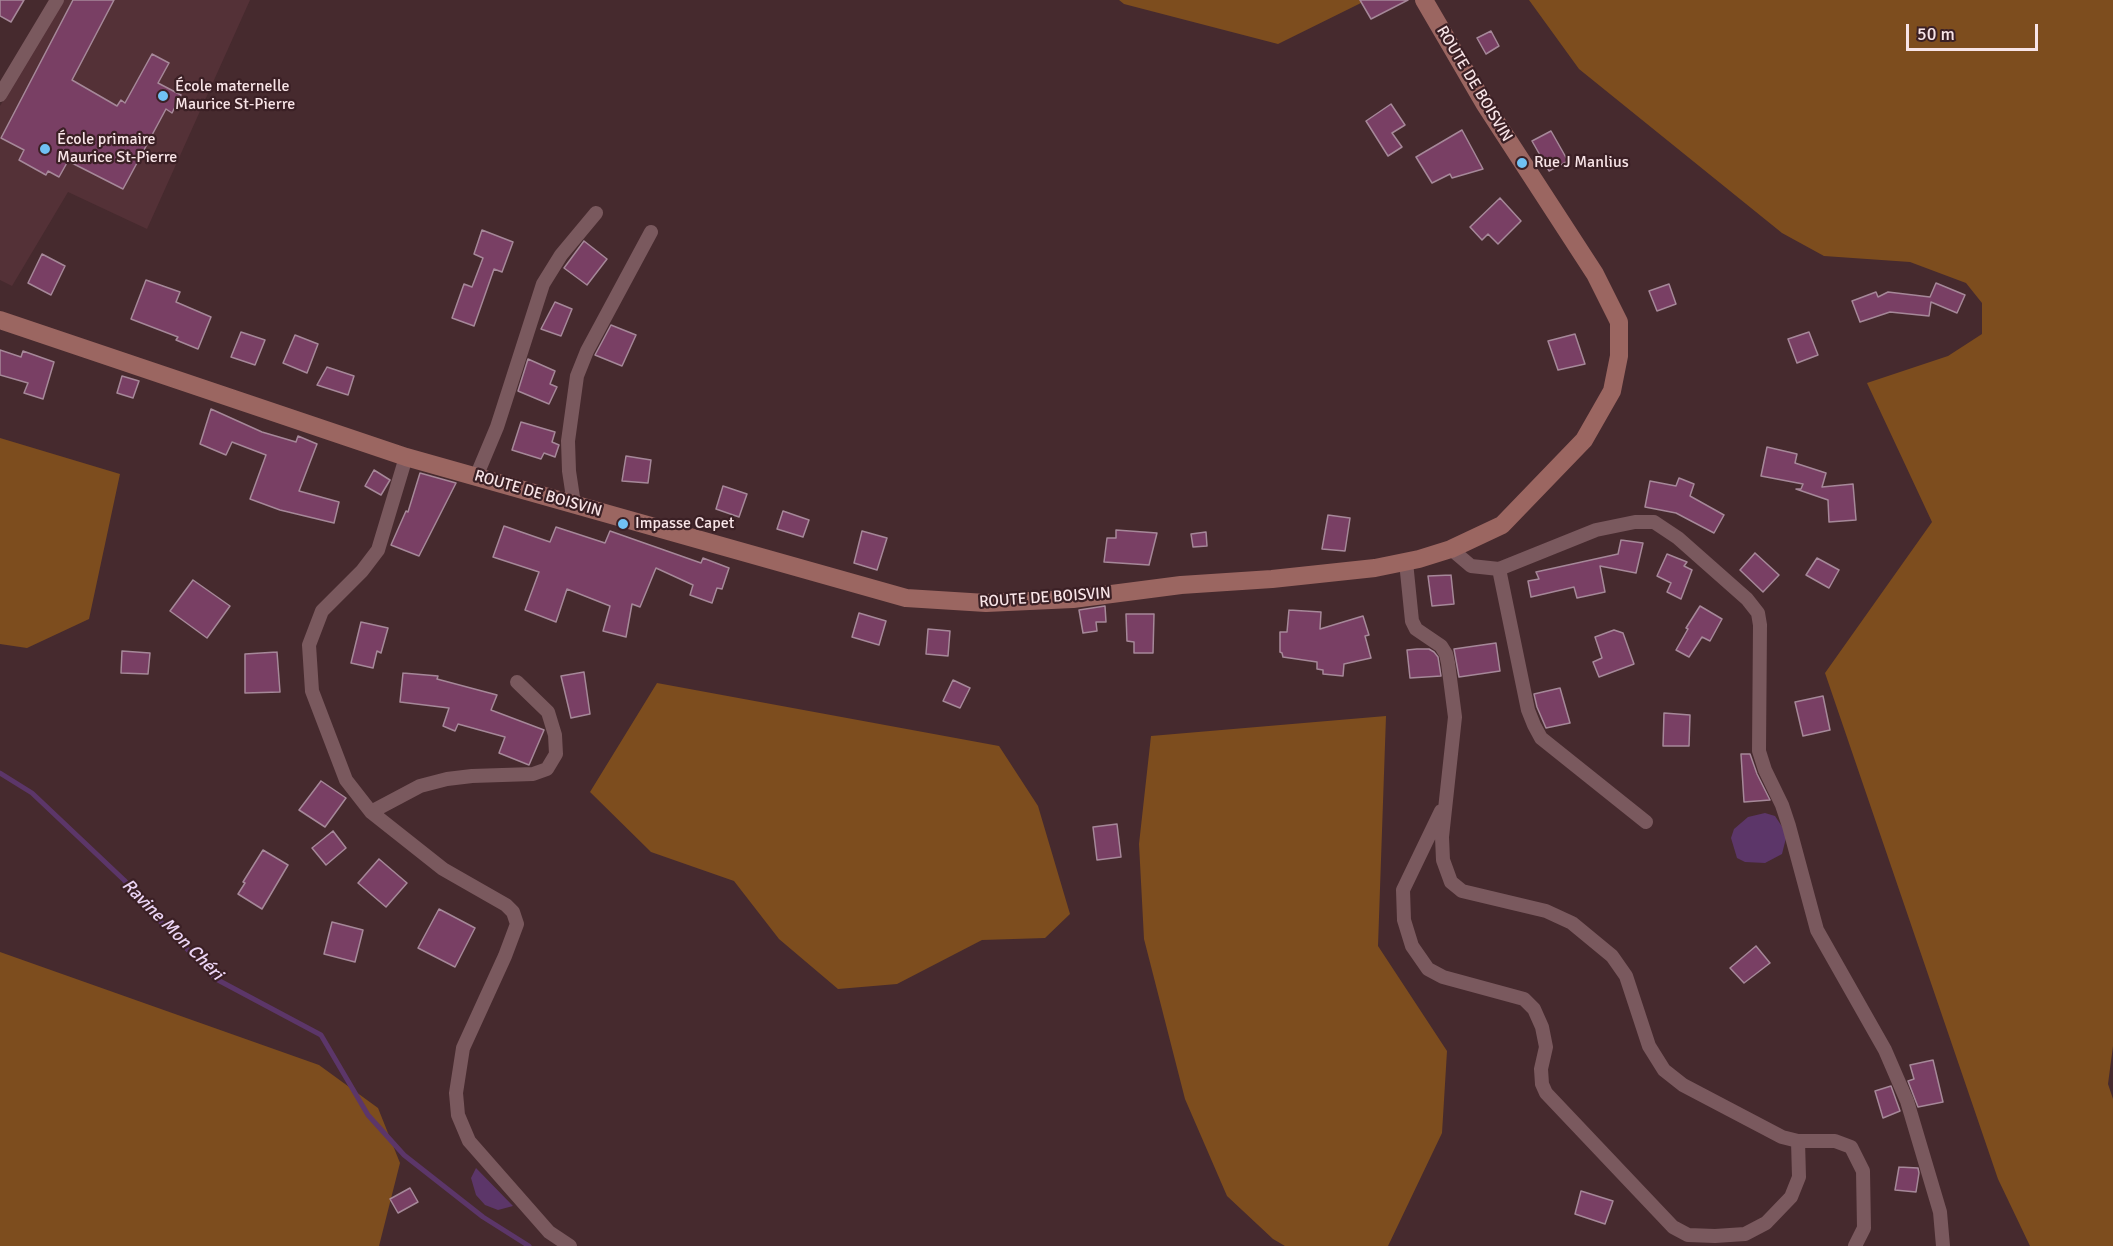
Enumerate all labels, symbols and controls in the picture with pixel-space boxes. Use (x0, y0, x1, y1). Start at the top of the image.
scale bar (1909, 12, 2041, 50)
street label: ROUTE DE BOISVIN (1432, 23, 1516, 145)
text: 50 m (1917, 23, 1955, 45)
place label: École maternelle Maurice St-Pierre (175, 77, 295, 115)
marker: École maternelle Maurice St-Pierre (156, 89, 170, 103)
place label: École primaire Maurice St-Pierre (57, 130, 177, 168)
marker: École primaire Maurice St-Pierre (38, 142, 52, 156)
place label: Rue J Manlius (1534, 153, 1629, 173)
marker: Rue J Manlius (1515, 156, 1529, 170)
street label: ROUTE DE BOISVIN (472, 467, 604, 521)
place label: Impasse Capet (635, 514, 734, 534)
marker: Impasse Capet (616, 517, 630, 531)
street label: ROUTE DE BOISVIN (979, 584, 1111, 612)
water label: Ravine Mon Chéri (117, 875, 227, 985)

